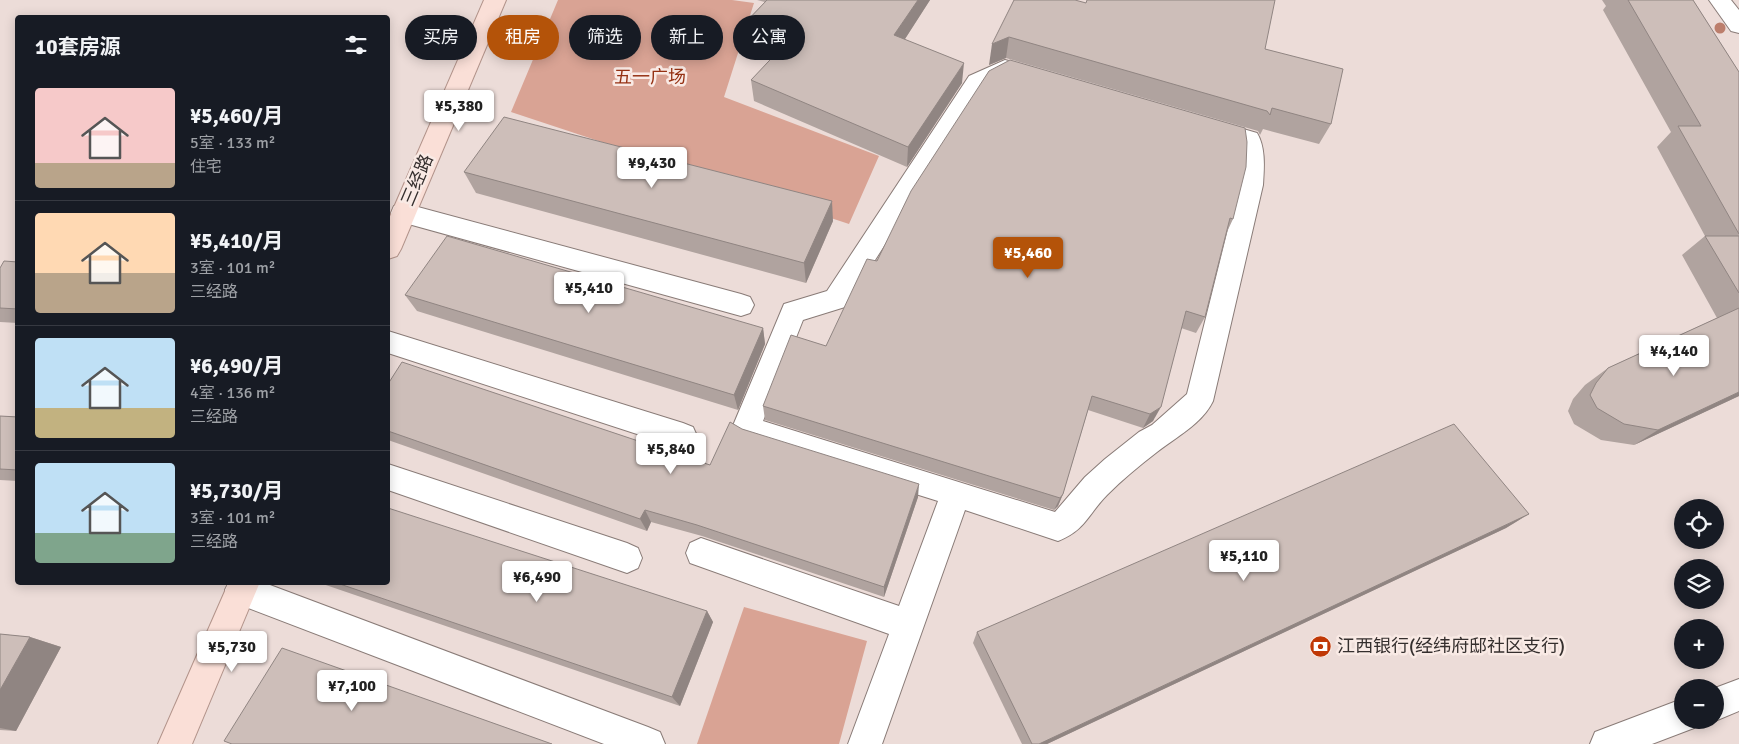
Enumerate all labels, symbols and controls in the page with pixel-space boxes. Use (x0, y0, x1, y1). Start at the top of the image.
chip: 买房 (405, 15, 477, 60)
chip: 租房 (487, 15, 559, 60)
chip: 筛选 (569, 15, 641, 60)
chip: 新上 (651, 15, 723, 60)
chip: 公寓 (733, 15, 805, 60)
icon: filters (342, 31, 370, 59)
text: 10套房源 (35, 34, 121, 60)
park label: 五一广场 (614, 66, 686, 88)
pin: ¥5,380 (418, 90, 500, 132)
text: ¥5,380 (435, 96, 483, 116)
text: ¥5,460/月 (190, 103, 283, 129)
icon: home (75, 108, 135, 168)
text: 5室 · 133 m² (190, 133, 275, 153)
pin: ¥9,430 (611, 146, 693, 189)
street label: 三经路 (396, 151, 438, 209)
text: ¥9,430 (628, 153, 676, 173)
text: 住宅 (190, 157, 222, 177)
text: ¥5,410/月 (190, 228, 283, 254)
icon: home (75, 233, 135, 293)
pin: ¥5,460 (987, 236, 1069, 279)
text: ¥5,460 (1004, 243, 1052, 263)
text: 3室 · 101 m² (190, 258, 275, 278)
pin: ¥5,410 (548, 272, 630, 314)
text: ¥5,410 (565, 278, 613, 298)
text: 三经路 (190, 282, 238, 302)
pin: ¥4,140 (1633, 334, 1715, 377)
text: ¥4,140 (1650, 341, 1698, 361)
text: ¥6,490/月 (190, 353, 283, 379)
icon: home (75, 358, 135, 418)
text: 4室 · 136 m² (190, 383, 275, 403)
text: 三经路 (190, 407, 238, 427)
pin: ¥5,840 (630, 432, 712, 475)
text: ¥5,840 (647, 439, 695, 459)
text: ¥5,730/月 (190, 478, 283, 504)
icon: home (75, 483, 135, 543)
map controls (1674, 499, 1724, 729)
button: locate (1674, 499, 1724, 549)
text: 3室 · 101 m² (190, 508, 275, 528)
text: 三经路 (190, 532, 238, 552)
pin: ¥5,110 (1203, 540, 1285, 582)
text: ¥5,110 (1220, 546, 1268, 566)
button: layers (1674, 559, 1724, 609)
pin: ¥6,490 (496, 560, 578, 603)
text: ¥6,490 (513, 567, 561, 587)
button: + (1674, 619, 1724, 669)
pin: ¥5,730 (191, 630, 273, 673)
bank icon: 江西银行(经纬府邸社区支行) (1309, 634, 1333, 658)
place label: 江西银行(经纬府邸社区支行) (1337, 635, 1565, 657)
text: ¥5,730 (208, 637, 256, 657)
pin: ¥7,100 (311, 670, 393, 712)
text: ¥7,100 (328, 676, 376, 696)
button: − (1674, 679, 1724, 729)

